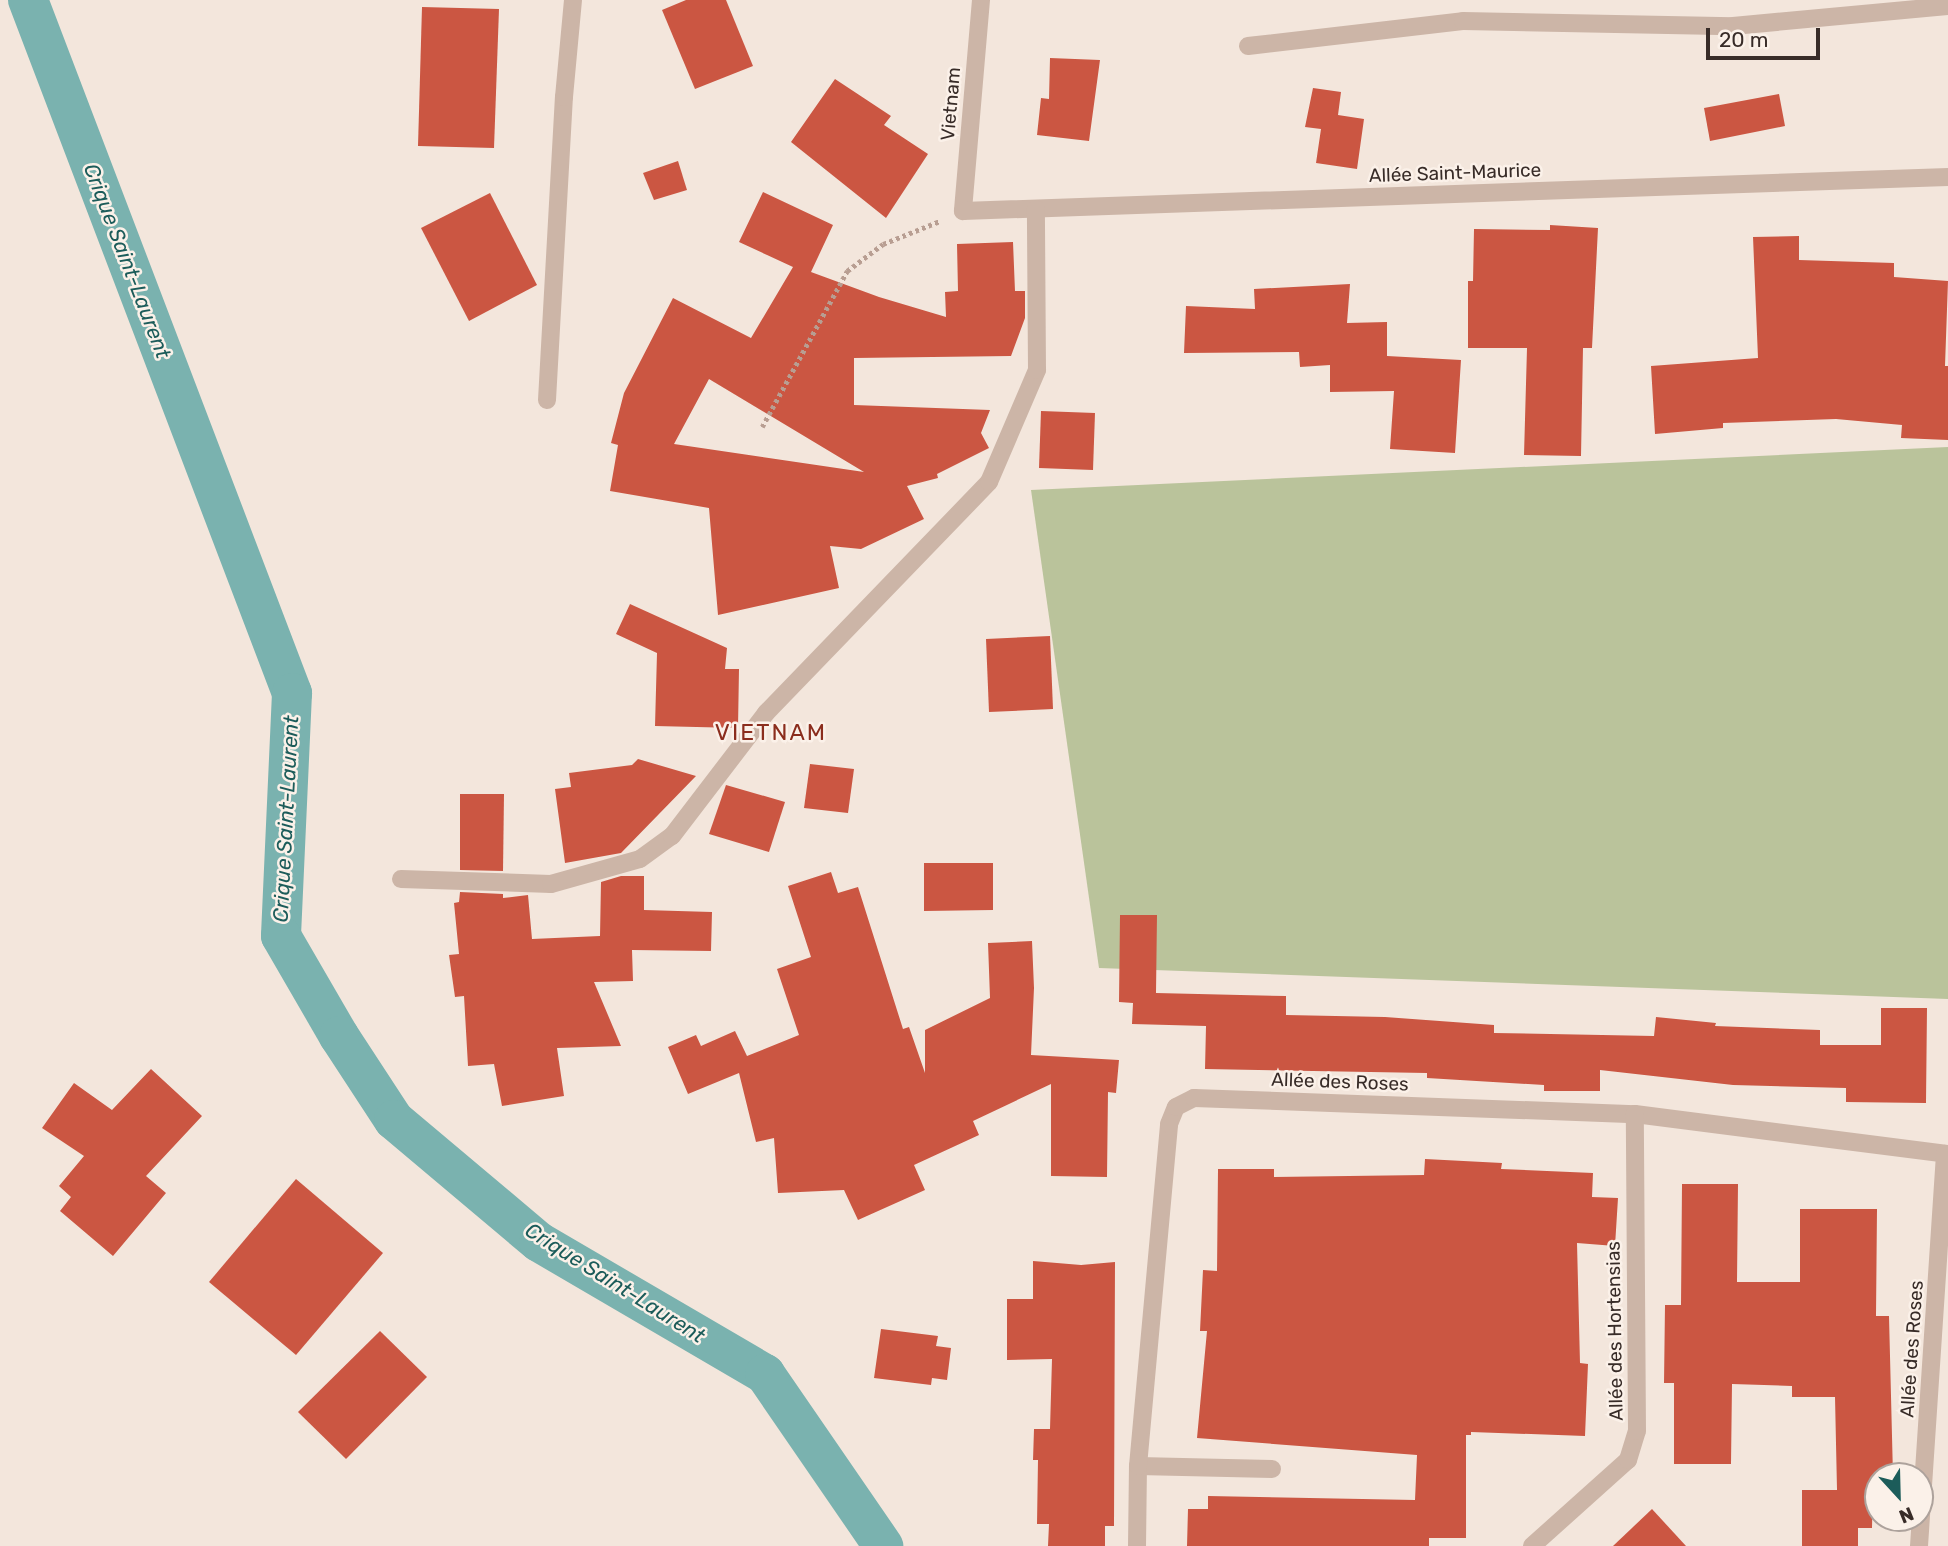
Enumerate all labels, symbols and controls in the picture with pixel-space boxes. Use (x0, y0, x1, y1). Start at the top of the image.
scale bar (1710, 14, 1824, 58)
text: 20 m (1719, 27, 1768, 52)
street label: Vietnam (936, 66, 966, 142)
street label: Allée Saint-Maurice (1368, 159, 1542, 187)
water label: Crique Saint-Laurent (78, 160, 176, 362)
water label: Crique Saint-Laurent (268, 715, 304, 923)
district label: VIETNAM (716, 718, 826, 746)
street label: Allée des Roses (1271, 1068, 1409, 1096)
water label: Crique Saint-Laurent (521, 1217, 709, 1349)
street label: Allée des Hortensias (1602, 1241, 1628, 1421)
street label: Allée des Roses (1896, 1280, 1928, 1418)
north arrow (1864, 1462, 1934, 1532)
text: N (1896, 1502, 1917, 1528)

